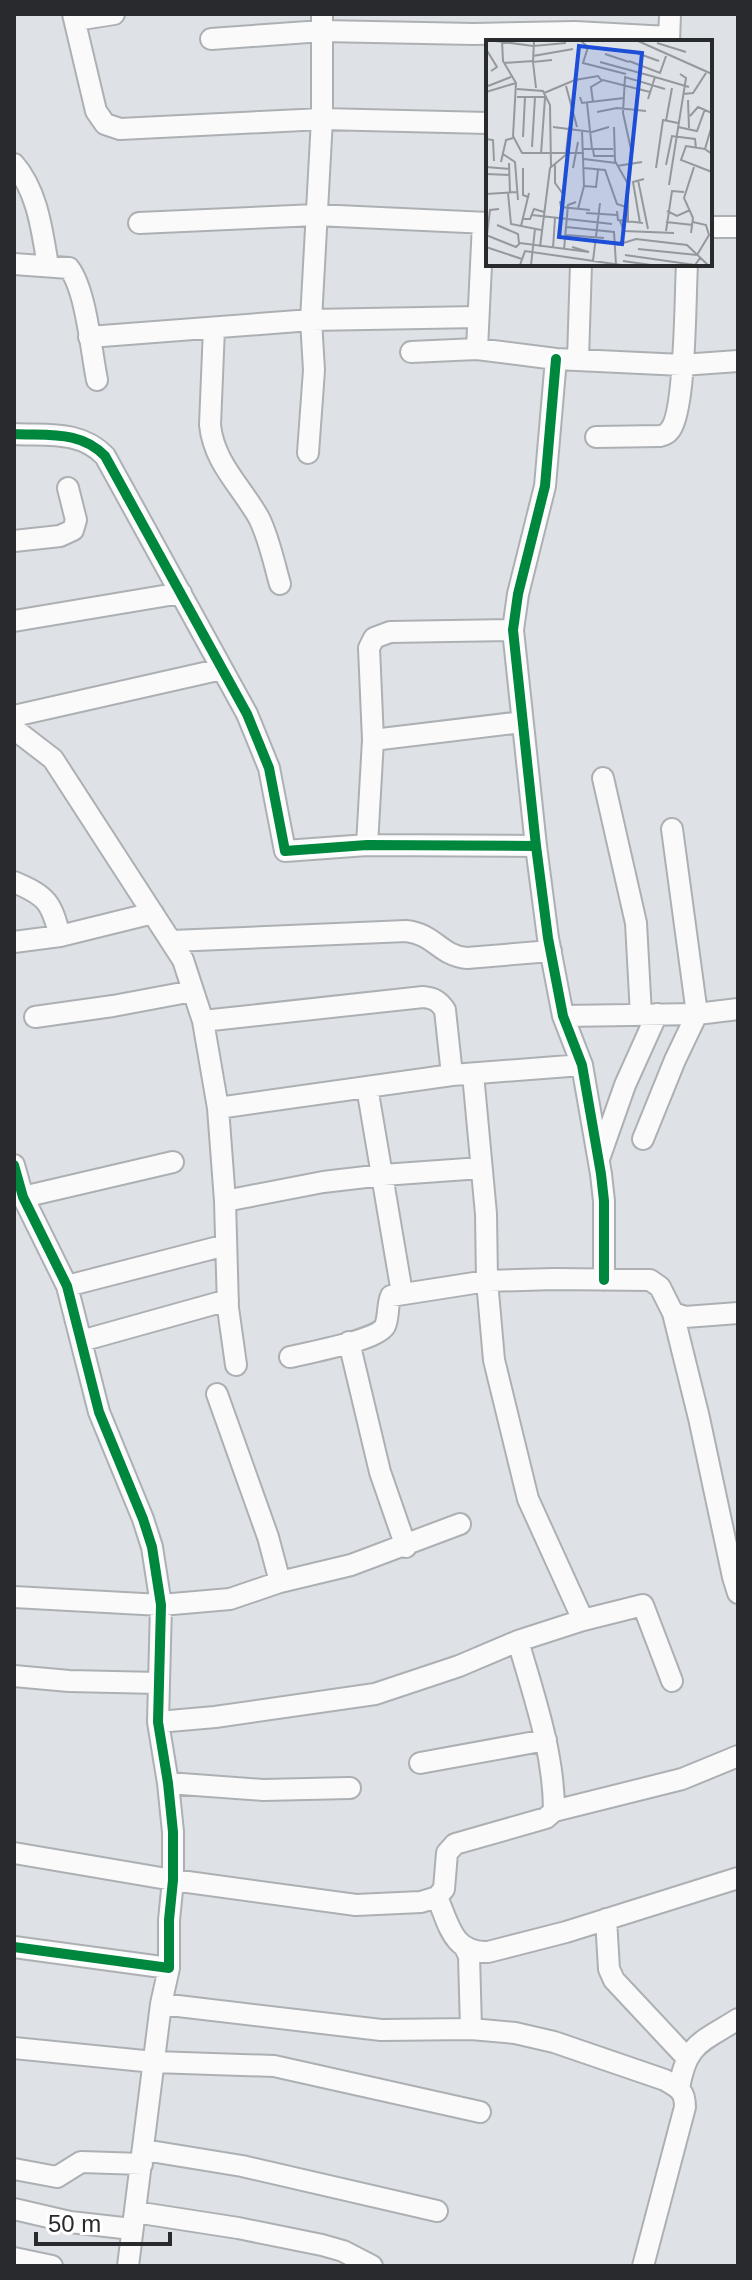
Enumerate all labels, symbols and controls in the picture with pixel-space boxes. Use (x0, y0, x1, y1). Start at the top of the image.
inset map (486, 40, 712, 266)
scale bar (36, 2196, 170, 2246)
text: 50 m (48, 2210, 101, 2237)

